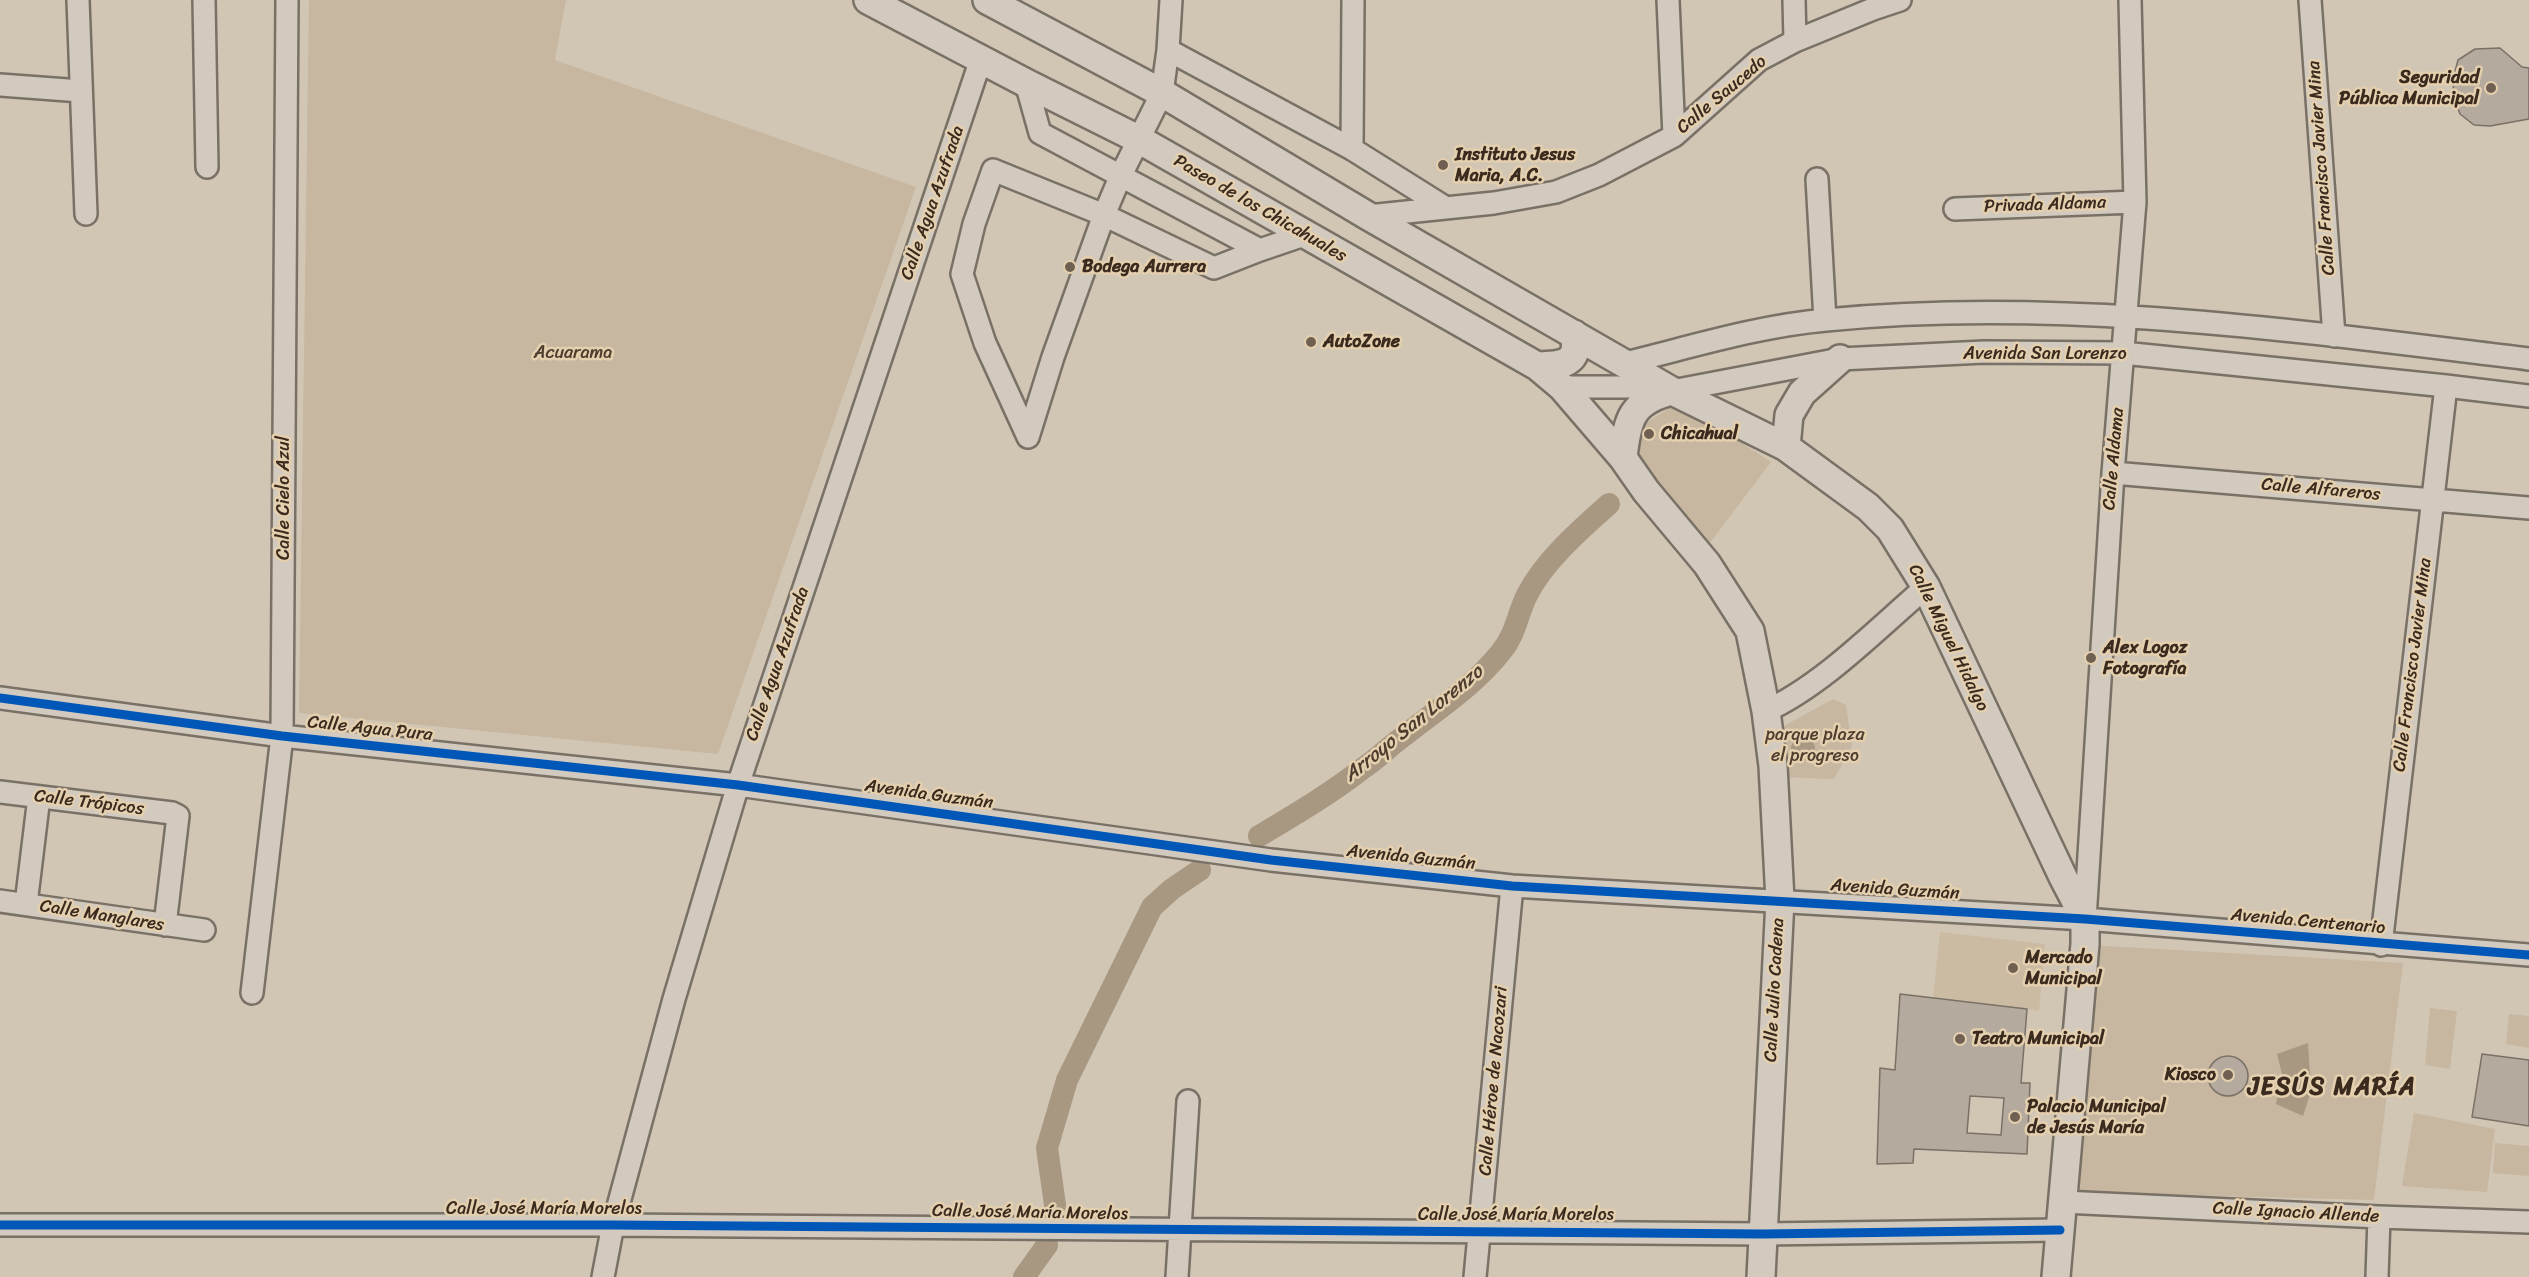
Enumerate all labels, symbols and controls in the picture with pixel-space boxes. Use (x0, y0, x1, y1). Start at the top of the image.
street label: Calle Saucedo (1673, 51, 1771, 139)
street label: Calle Francisco Javier Mina (2304, 60, 2340, 276)
place label: Seguridad Pública Municipal (2339, 67, 2479, 110)
marker: Seguridad Pública Municipal (2484, 81, 2498, 95)
street label: Calle Agua Azufrada (897, 123, 969, 283)
place label: Instituto Jesus Maria, A.C. (1455, 144, 1575, 186)
street label: Paseo de los Chicahuales (1170, 151, 1350, 267)
marker: Instituto Jesus Maria, A.C. (1436, 158, 1450, 172)
street label: Privada Aldama (1984, 192, 2106, 218)
place label: Bodega Aurrera (1082, 256, 1206, 278)
marker: Bodega Aurrera (1063, 260, 1077, 274)
place label: AutoZone (1323, 331, 1400, 353)
marker: AutoZone (1304, 335, 1318, 349)
park label: Acuarama (534, 342, 612, 364)
street label: Avenida San Lorenzo (1963, 343, 2127, 365)
street label: Calle Aldama (2099, 407, 2129, 511)
place label: Chicahual (1661, 423, 1738, 445)
marker: Chicahual (1642, 427, 1656, 441)
street label: Calle Cielo Azul (273, 436, 295, 560)
street label: Calle Alfareros (2261, 474, 2381, 506)
street label: Calle Francisco Javier Mina (2389, 557, 2437, 773)
street label: Calle Miguel Hidalgo (1903, 561, 1993, 715)
street label: Calle Agua Azufrada (742, 584, 814, 744)
place label: Alex Logoz Fotografía (2103, 637, 2187, 680)
marker: Alex Logoz Fotografía (2084, 651, 2098, 665)
water label: Arroyo San Lorenzo (1340, 661, 1488, 787)
street label: Calle Agua Pura (306, 712, 434, 746)
park label: parque plaza el progreso (1766, 724, 1864, 766)
street label: Avenida Guzmán (863, 775, 995, 815)
street label: Calle Trópicos (33, 786, 145, 820)
street label: Avenida Guzmán (1346, 840, 1476, 876)
street label: Avenida Guzmán (1830, 875, 1960, 905)
street label: Calle Manglares (38, 896, 166, 936)
street label: Avenida Centenario (2230, 904, 2386, 940)
street label: Calle Julio Cadena (1760, 918, 1790, 1062)
place label: Mercado Municipal (2025, 947, 2102, 990)
marker: Mercado Municipal (2006, 961, 2020, 975)
street label: Calle Héroe de Nacozari (1475, 985, 1513, 1177)
place label: Teatro Municipal (1972, 1028, 2104, 1050)
marker: Teatro Municipal (1953, 1032, 1967, 1046)
place label: Kiosco (2165, 1064, 2216, 1086)
marker: Kiosco (2221, 1068, 2235, 1082)
district label: JESÚS MARÍA (2249, 1074, 2415, 1102)
place label: Palacio Municipal de Jesús María (2027, 1096, 2166, 1138)
marker: Palacio Municipal de Jesús María (2008, 1110, 2022, 1124)
street label: Calle José María Morelos (446, 1198, 642, 1220)
street label: Calle Ignacio Allende (2212, 1198, 2380, 1228)
street label: Calle José María Morelos (932, 1200, 1128, 1226)
street label: Calle José María Morelos (1418, 1204, 1614, 1226)

